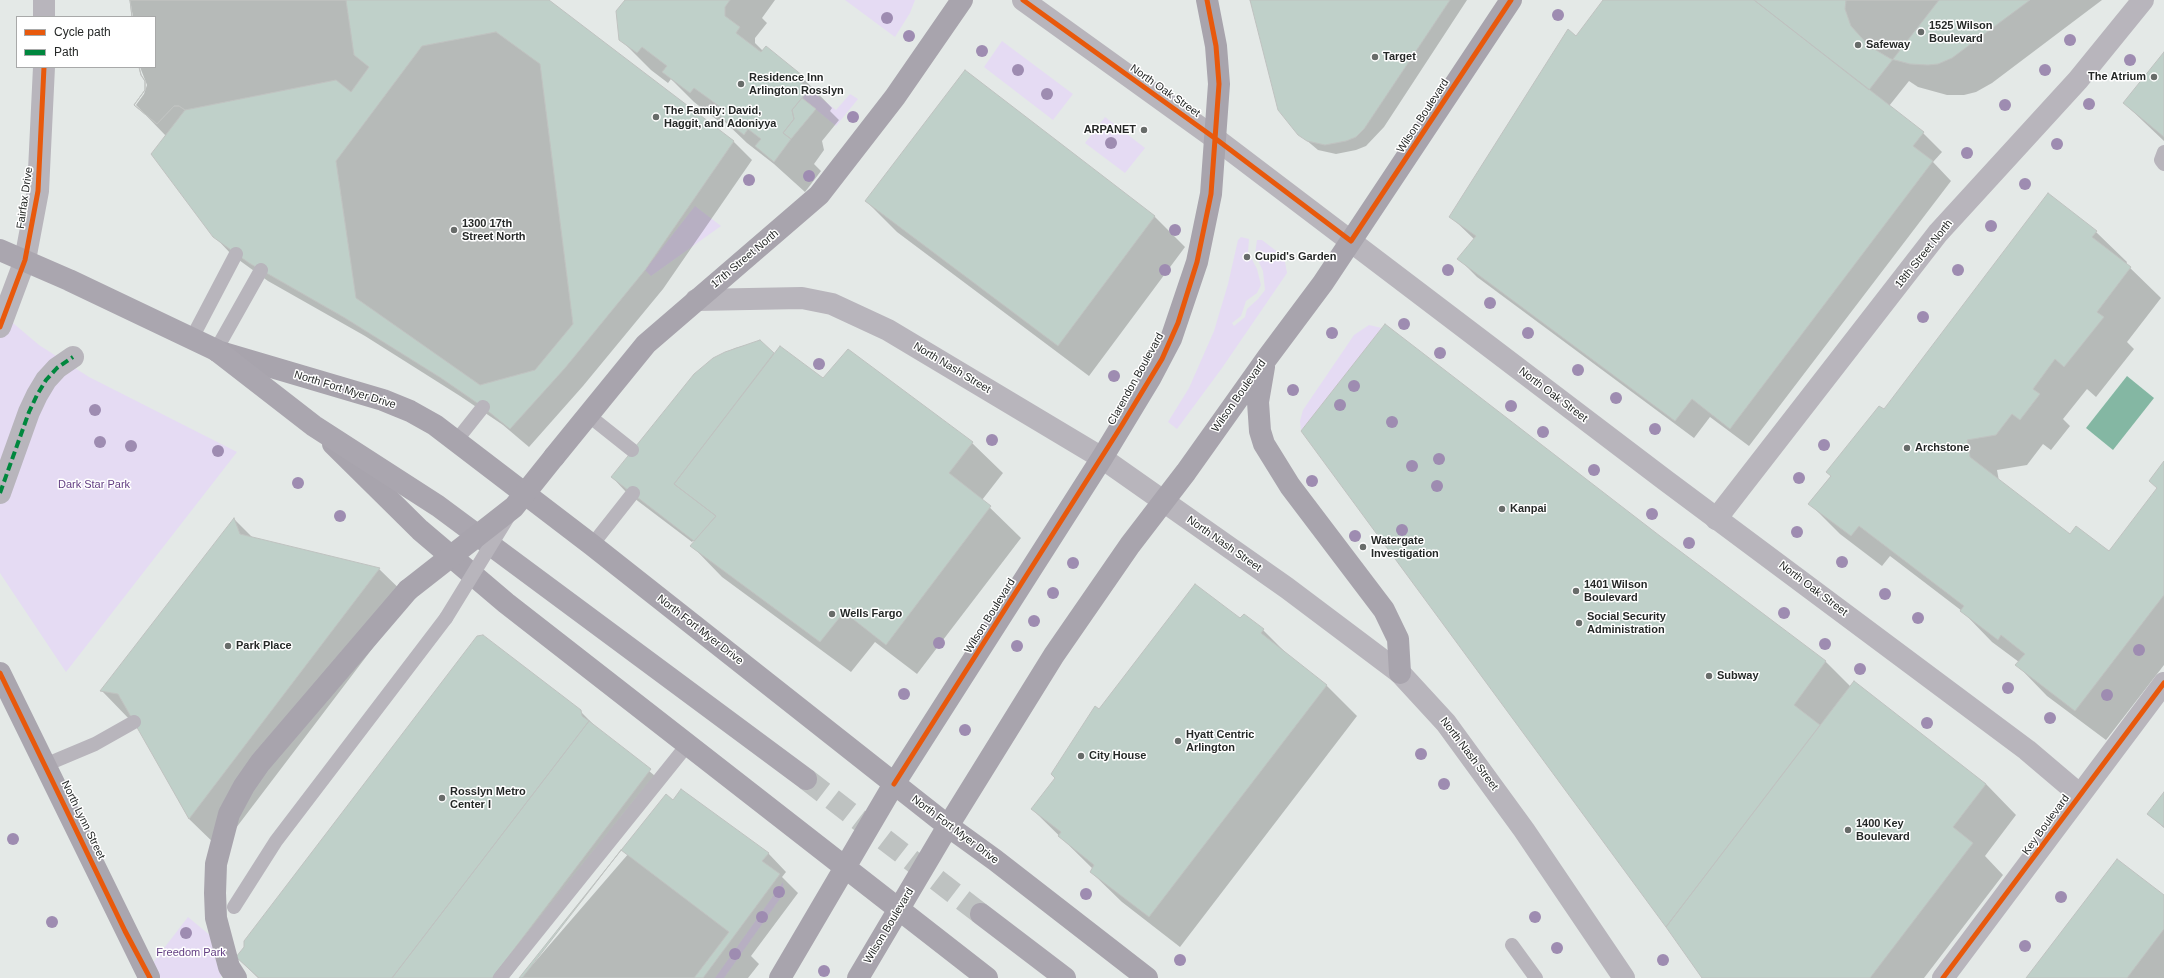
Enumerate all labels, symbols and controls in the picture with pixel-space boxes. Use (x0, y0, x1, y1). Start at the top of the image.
legend (16, 16, 156, 68)
place label: 1525 Wilson Boulevard (1929, 19, 1992, 45)
text: Cycle path (54, 25, 111, 39)
marker: 1525 Wilson Boulevard (1916, 27, 1926, 37)
place label: Safeway (1866, 38, 1910, 52)
marker: Safeway (1853, 40, 1863, 50)
text: Path (54, 45, 79, 59)
place label: Target (1383, 50, 1416, 64)
marker: Target (1370, 52, 1380, 62)
street label: North Oak Street (1127, 62, 1203, 120)
place label: The Atrium (2088, 70, 2146, 84)
place label: Residence Inn Arlington Rosslyn (749, 71, 844, 97)
marker: The Atrium (2149, 72, 2159, 82)
street label: Wilson Boulevard (1394, 77, 1452, 155)
marker: Residence Inn Arlington Rosslyn (736, 79, 746, 89)
place label: The Family: David, Haggit, and Adoniyya (664, 104, 776, 130)
marker: The Family: David, Haggit, and Adoniyya (651, 112, 661, 122)
place label: ARPANET (1084, 123, 1136, 137)
marker: ARPANET (1139, 125, 1149, 135)
street label: Fairfax Drive (14, 166, 36, 230)
place label: 1300 17th Street North (462, 217, 526, 243)
street label: 18th Street North (1893, 217, 1955, 291)
marker: 1300 17th Street North (449, 225, 459, 235)
street label: 17th Street North (709, 227, 781, 291)
place label: Cupid's Garden (1255, 250, 1336, 264)
marker: Cupid's Garden (1242, 252, 1252, 262)
street label: Clarendon Boulevard (1105, 331, 1167, 427)
street label: North Nash Street (911, 340, 993, 396)
street label: Wilson Boulevard (1209, 357, 1269, 435)
street label: North Oak Street (1516, 365, 1590, 425)
street label: North Fort Myer Drive (293, 368, 397, 412)
place label: Archstone (1915, 441, 1969, 455)
marker: Archstone (1902, 443, 1912, 453)
park label: Dark Star Park (58, 478, 130, 492)
place label: Kanpai (1510, 502, 1547, 516)
marker: Kanpai (1497, 504, 1507, 514)
street label: North Nash Street (1184, 513, 1264, 575)
place label: Watergate Investigation (1371, 534, 1439, 560)
marker: Watergate Investigation (1358, 542, 1368, 552)
street label: North Oak Street (1776, 559, 1850, 619)
street label: Wilson Boulevard (962, 576, 1018, 656)
place label: 1401 Wilson Boulevard (1584, 578, 1647, 604)
marker: 1401 Wilson Boulevard (1571, 586, 1581, 596)
street label: North Fort Myer Drive (654, 592, 746, 668)
place label: Wells Fargo (840, 607, 902, 621)
marker: Wells Fargo (827, 609, 837, 619)
place label: Social Security Administration (1587, 610, 1666, 636)
marker: Social Security Administration (1574, 618, 1584, 628)
place label: Park Place (236, 639, 292, 653)
marker: Park Place (223, 641, 233, 651)
place label: Subway (1717, 669, 1759, 683)
marker: Subway (1704, 671, 1714, 681)
street label: North Nash Street (1437, 715, 1501, 793)
place label: Hyatt Centric Arlington (1186, 728, 1254, 754)
marker: Hyatt Centric Arlington (1173, 736, 1183, 746)
place label: City House (1089, 749, 1146, 763)
marker: City House (1076, 751, 1086, 761)
street label: North Lynn Street (58, 779, 108, 861)
place label: Rosslyn Metro Center I (450, 785, 526, 811)
street label: Key Boulevard (2020, 792, 2072, 858)
marker: Rosslyn Metro Center I (437, 793, 447, 803)
street label: North Fort Myer Drive (909, 793, 1001, 867)
place label: 1400 Key Boulevard (1856, 817, 1910, 843)
marker: 1400 Key Boulevard (1843, 825, 1853, 835)
street label: Wilson Boulevard (861, 886, 917, 966)
park label: Freedom Park (156, 946, 226, 960)

